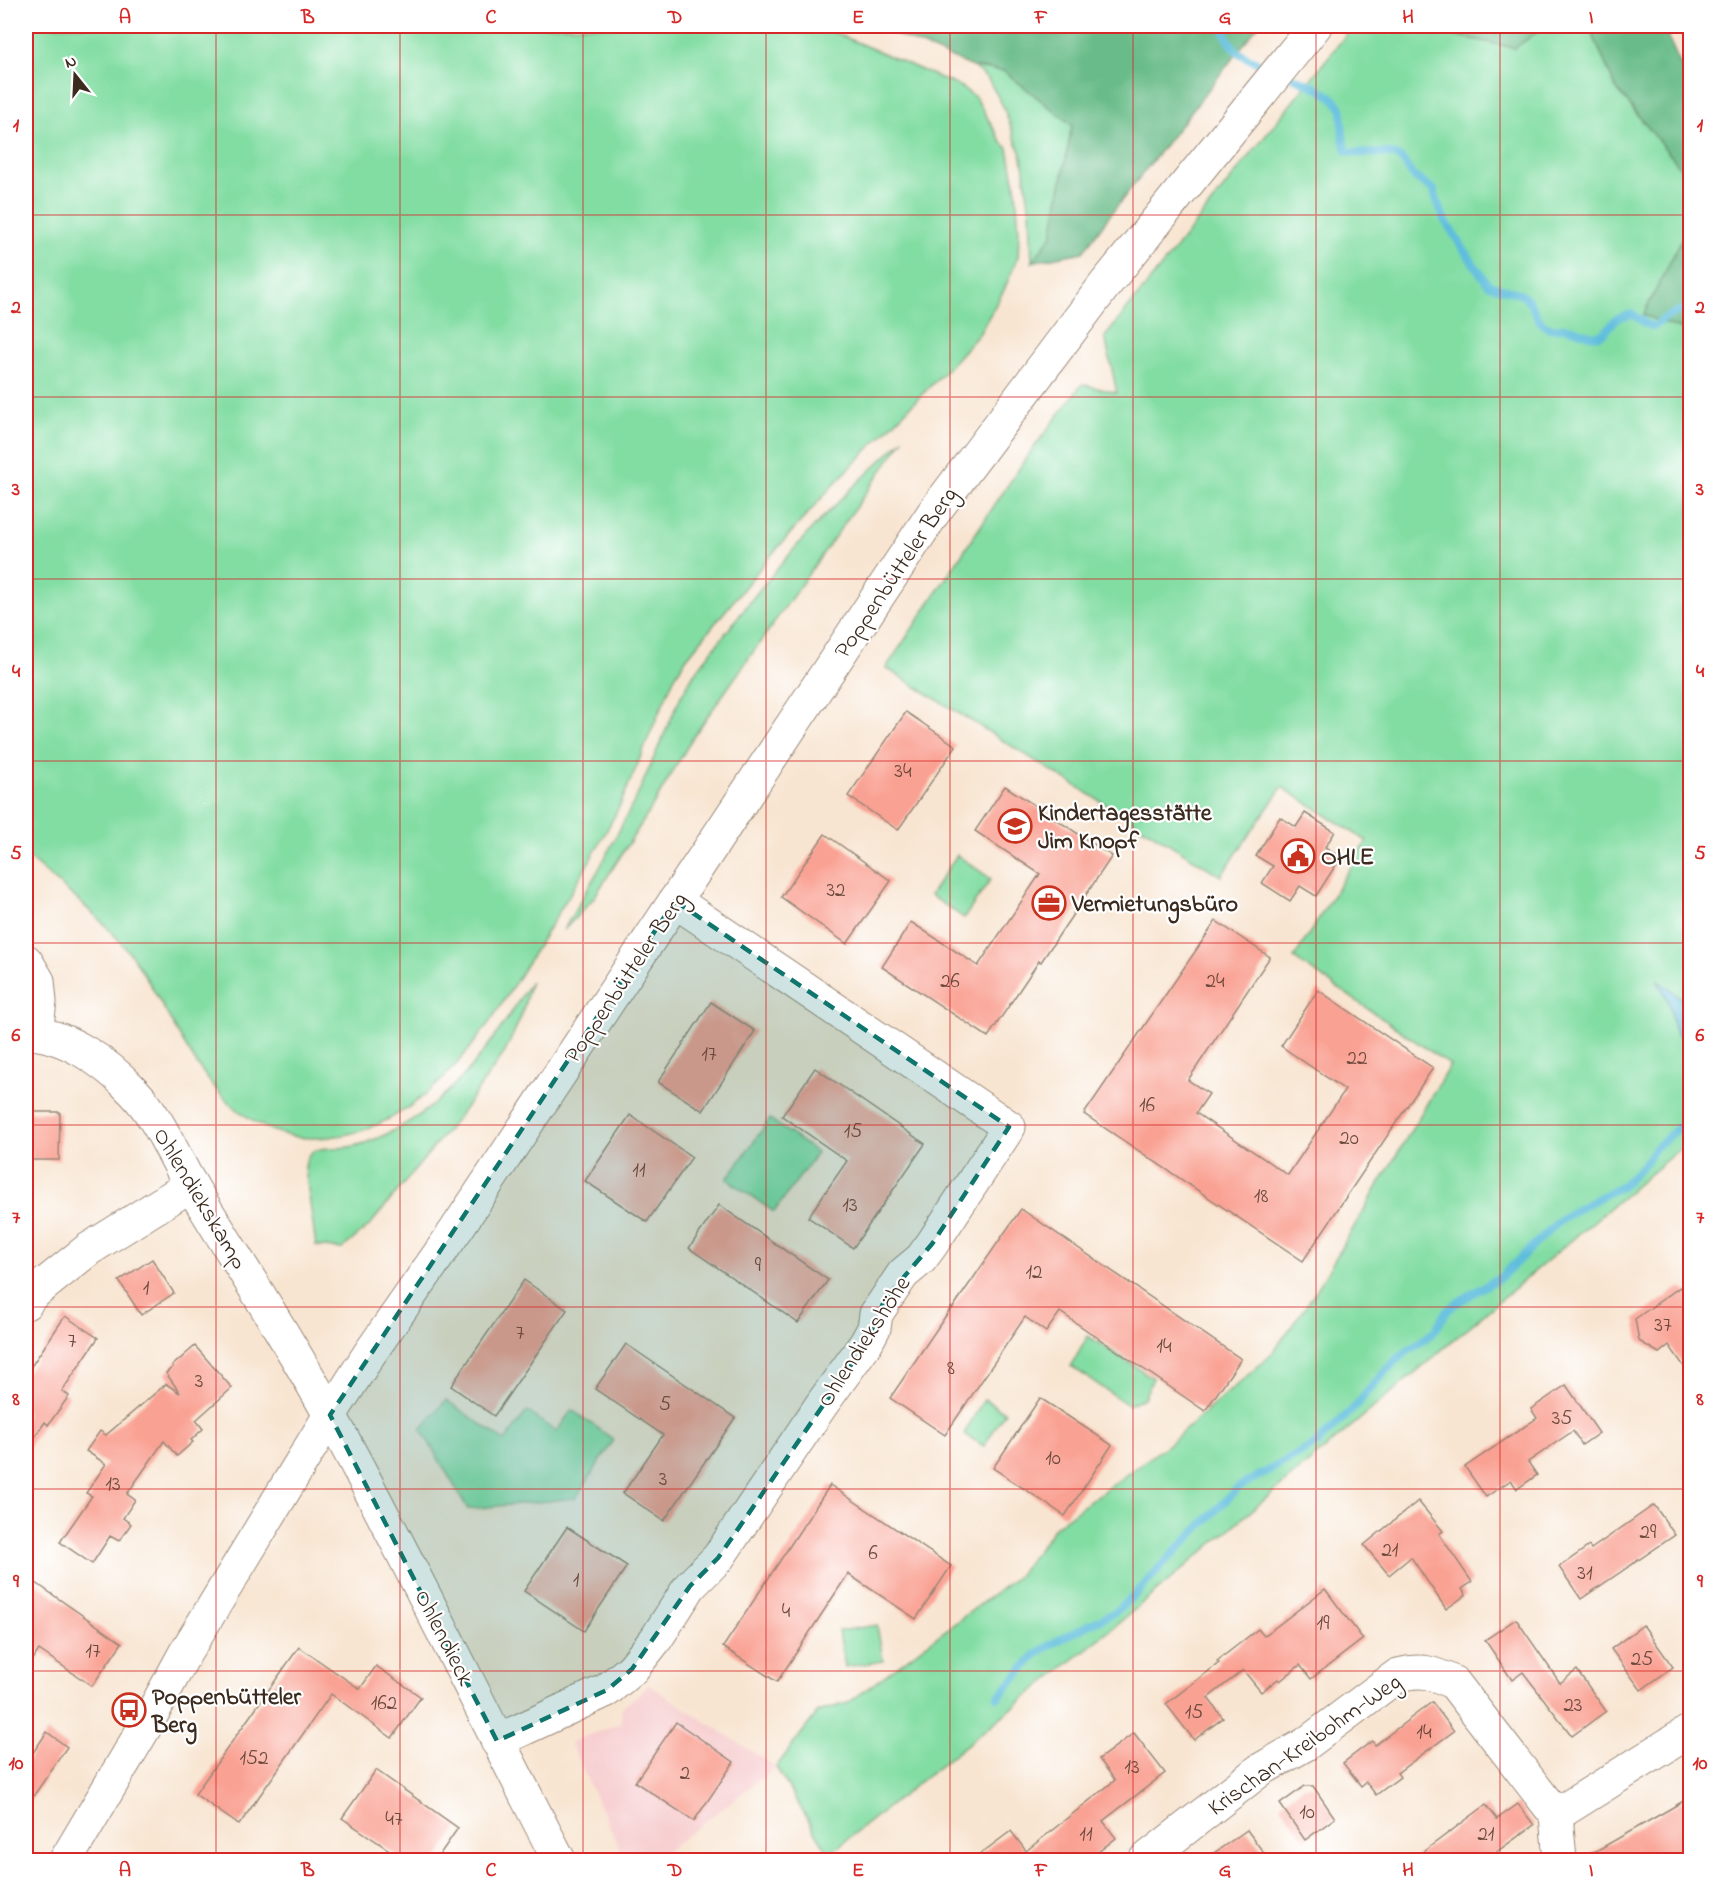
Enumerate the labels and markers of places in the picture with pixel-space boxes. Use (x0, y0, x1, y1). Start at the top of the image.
place label: Kindertagesstätte Jim Knopf (1038, 797, 1213, 860)
school or university icon: Kindertagesstätte Jim Knopf (997, 808, 1033, 844)
public building icon: OHLE (1280, 838, 1316, 874)
place label: OHLE (1321, 841, 1374, 876)
office icon: Vermietungsbüro (1031, 885, 1067, 921)
place label: Vermietungsbüro (1071, 888, 1238, 924)
place label: Poppenbütteler Berg (151, 1681, 302, 1745)
bus stop icon: Poppenbütteler Berg (111, 1692, 147, 1728)

